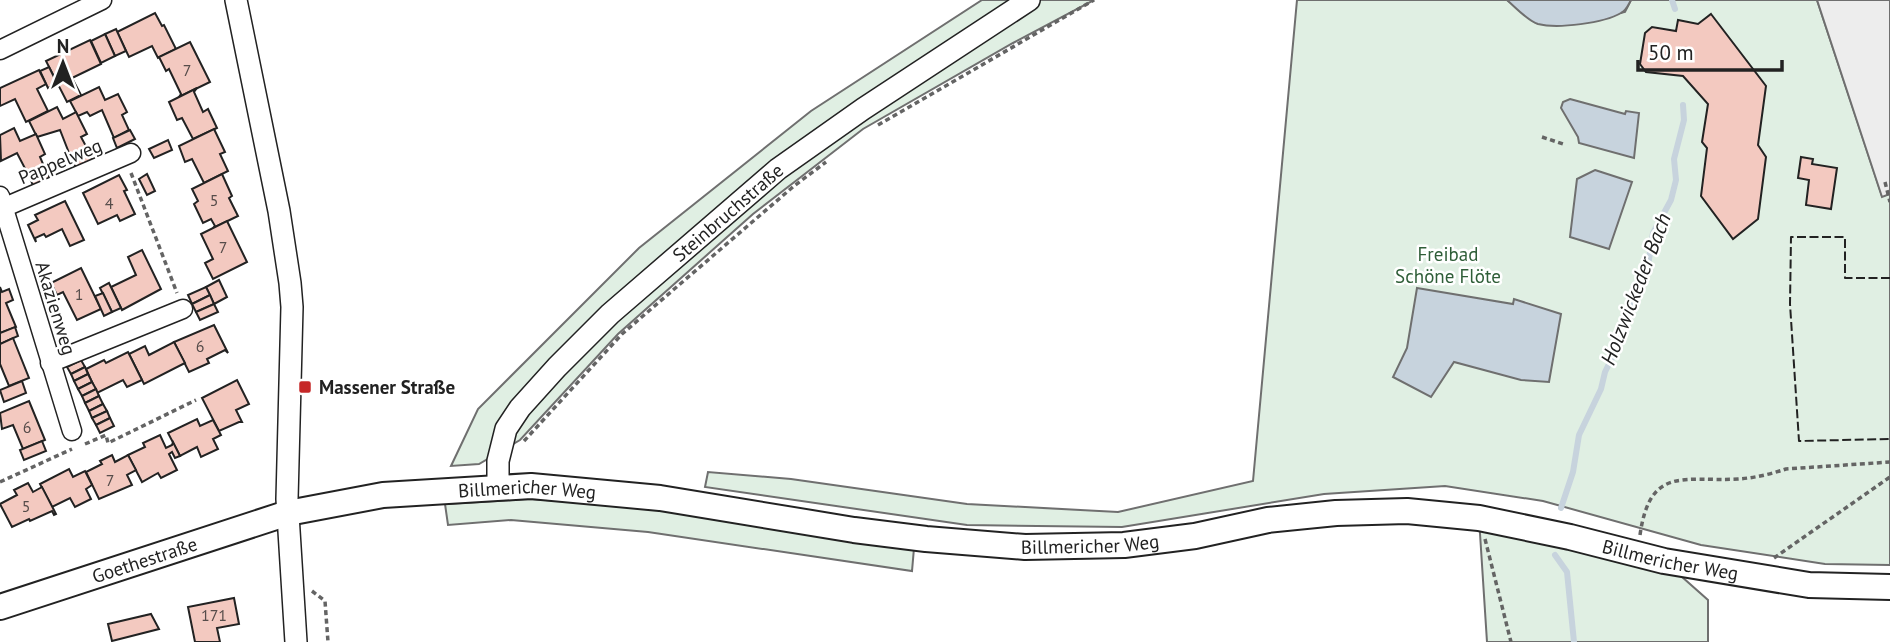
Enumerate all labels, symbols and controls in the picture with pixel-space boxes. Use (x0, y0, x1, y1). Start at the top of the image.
north arrow (28, 28, 98, 98)
scale bar (1638, 28, 1782, 72)
text: N (57, 34, 69, 58)
text: 50 m (1648, 39, 1694, 66)
house number: 7 (183, 60, 191, 80)
street label: Pappelweg (15, 133, 105, 189)
street label: Steinbruchstraße (667, 158, 788, 267)
house number: 5 (210, 190, 218, 210)
house number: 4 (105, 193, 114, 213)
water label: Holzwickeder Bach (1594, 209, 1677, 369)
house number: 7 (219, 237, 227, 257)
park label: Freibad Schöne Flöte (1395, 242, 1501, 288)
street label: Akazienweg (30, 258, 82, 358)
house number: 1 (75, 284, 83, 304)
house number: 6 (196, 336, 204, 356)
place label: Massener Straße (319, 375, 455, 399)
marker: Massener Straße (297, 379, 313, 395)
house number: 6 (23, 417, 31, 437)
house number: 7 (106, 470, 114, 490)
street label: Billmericher Weg (457, 474, 597, 504)
house number: 5 (22, 496, 30, 516)
street label: Billmericher Weg (1021, 529, 1160, 559)
street label: Goethestraße (89, 531, 200, 588)
street label: Billmericher Weg (1600, 534, 1740, 585)
house number: 171 (201, 605, 227, 625)

